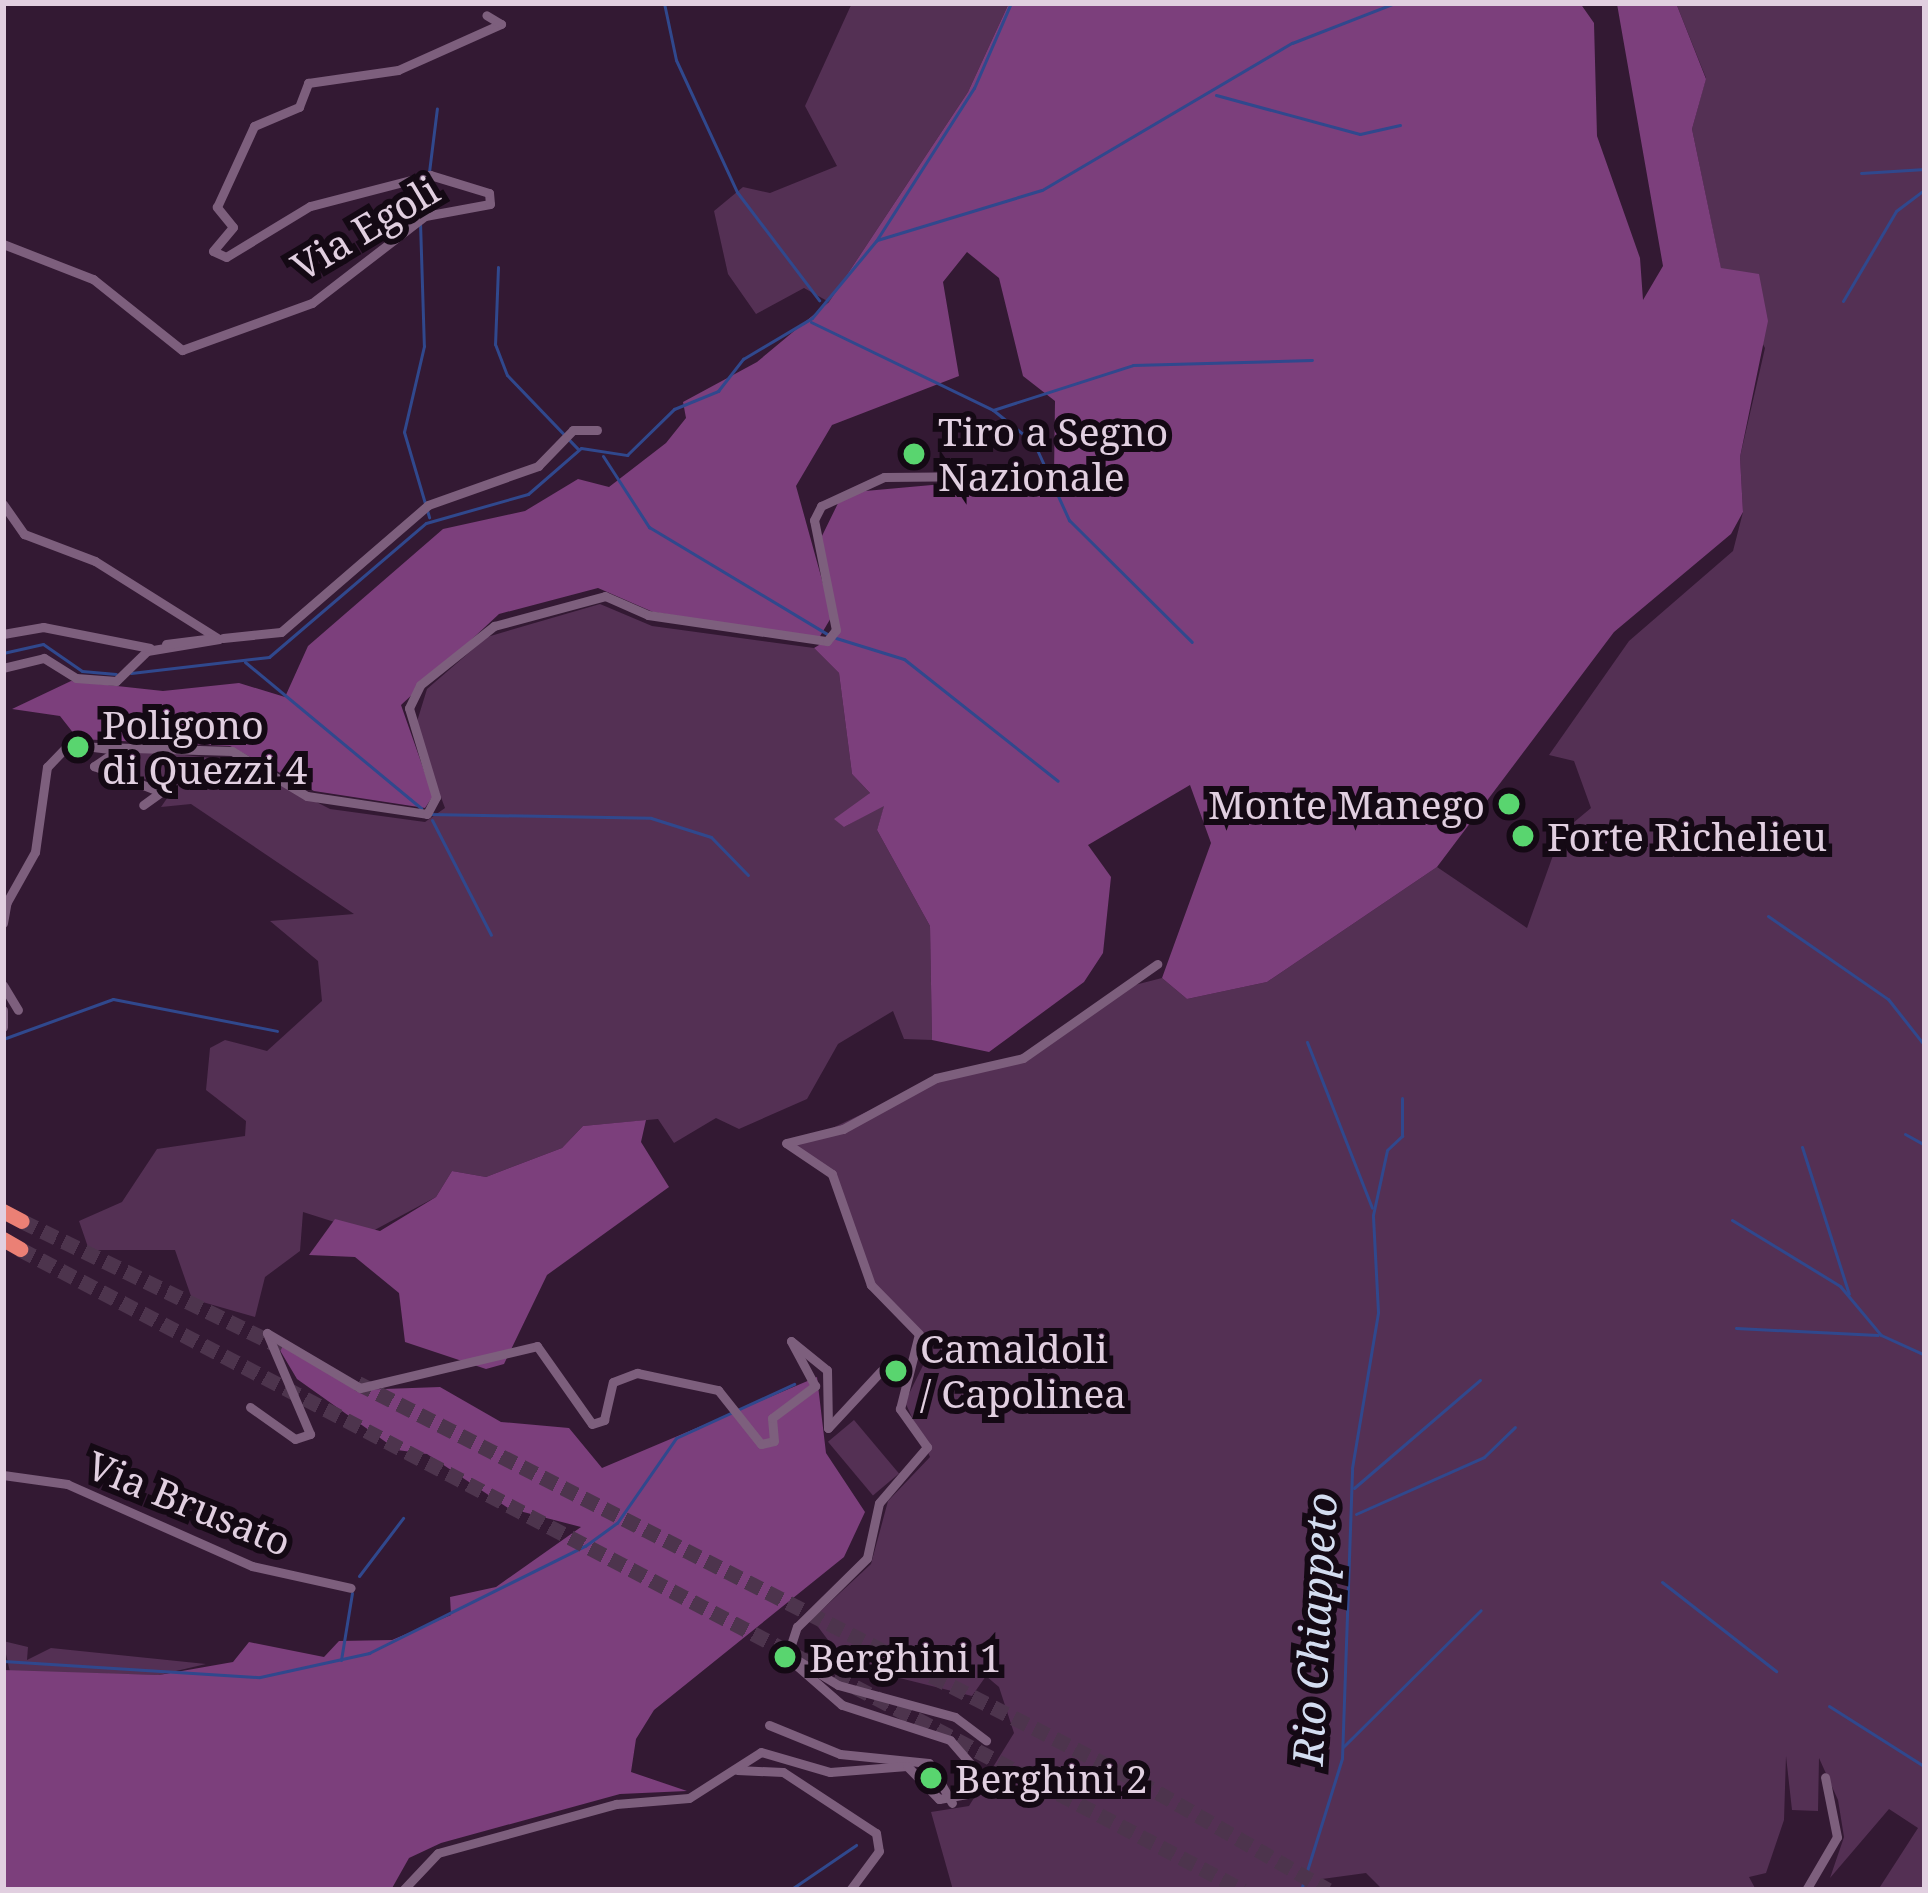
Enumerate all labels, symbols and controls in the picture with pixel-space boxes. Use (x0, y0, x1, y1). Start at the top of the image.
street label: Via Egoli (283, 166, 447, 290)
place label: Tiro a Segno Nazionale (938, 409, 1168, 500)
marker: Tiro a Segno Nazionale (901, 441, 927, 467)
place label: Poligono di Quezzi 4 (102, 702, 307, 793)
marker: Poligono di Quezzi 4 (65, 734, 91, 760)
place label: Monte Manego (1208, 781, 1485, 827)
marker: Monte Manego (1496, 791, 1522, 817)
place label: Forte Richelieu (1547, 813, 1827, 859)
marker: Forte Richelieu (1510, 823, 1536, 849)
place label: Camaldoli / Capolinea (920, 1326, 1126, 1417)
marker: Camaldoli / Capolinea (883, 1358, 909, 1384)
street label: Via Brusato (80, 1441, 298, 1565)
water label: Rio Chiappeto (1282, 1491, 1346, 1767)
place label: Berghini 1 (809, 1634, 1002, 1680)
marker: Berghini 1 (772, 1644, 798, 1670)
place label: Berghini 2 (955, 1755, 1148, 1801)
marker: Berghini 2 (918, 1765, 944, 1791)

